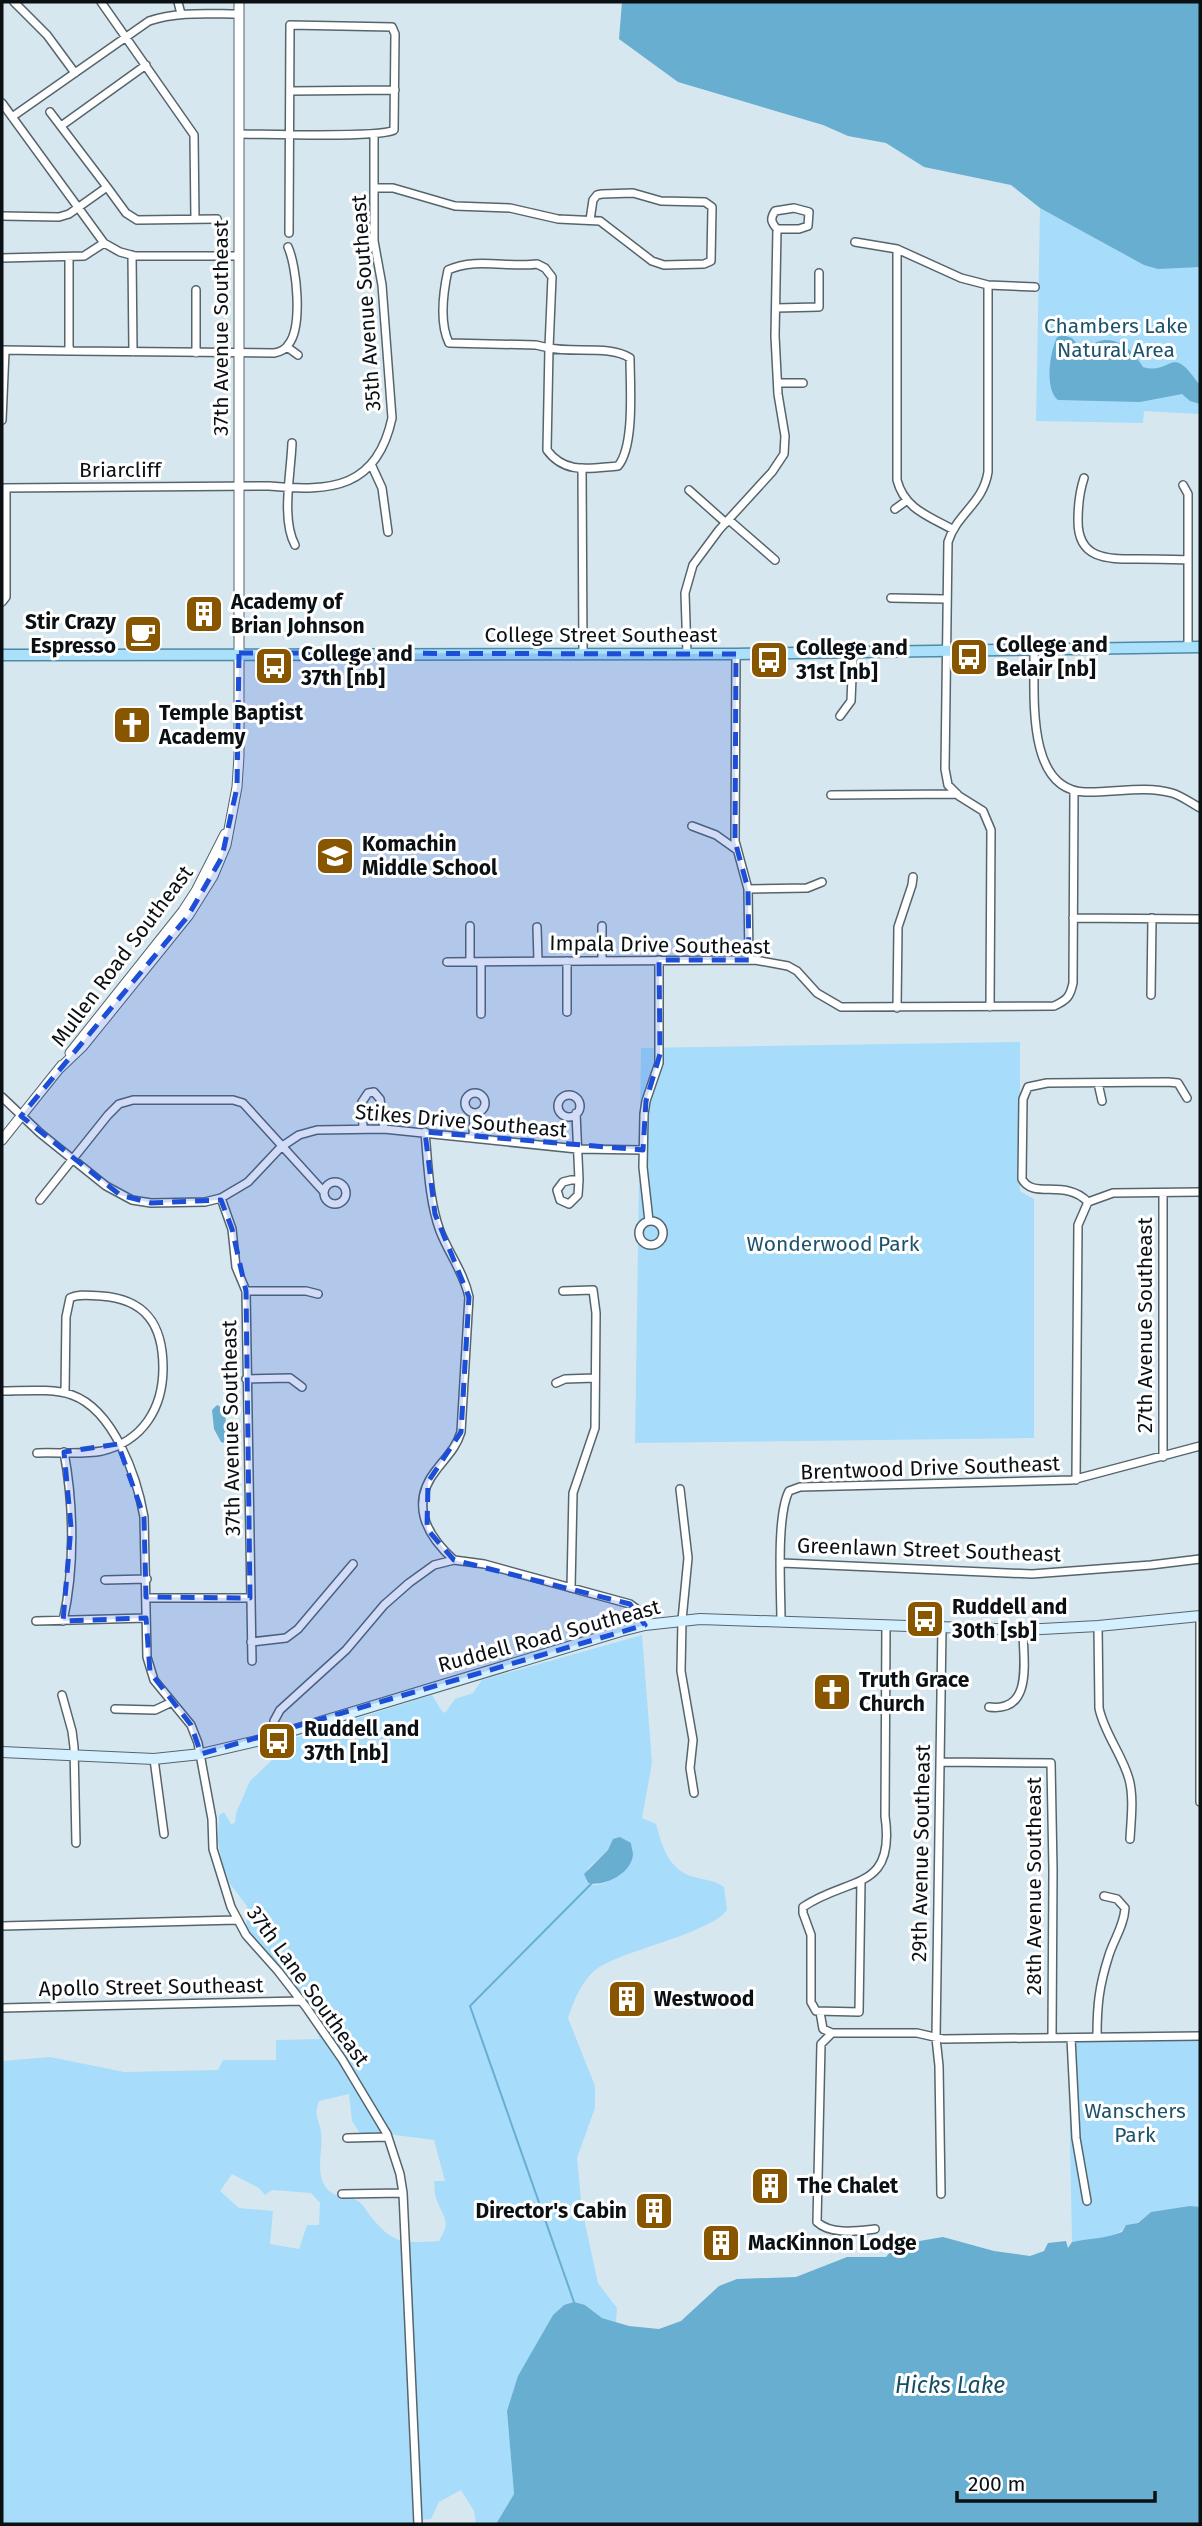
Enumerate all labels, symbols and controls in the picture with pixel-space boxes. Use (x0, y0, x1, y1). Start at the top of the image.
street label: 35th Avenue Southeast (345, 193, 387, 412)
street label: 37th Avenue Southeast (208, 220, 234, 436)
park label: Chambers Lake Natural Area (1044, 313, 1188, 363)
street label: Briarcliff (79, 457, 163, 483)
place label: Academy of Brian Johnson (230, 589, 365, 639)
building icon: Academy of Brian Johnson (183, 593, 225, 635)
place label: Stir Crazy Espresso (25, 609, 116, 659)
cafe icon: Stir Crazy Espresso (122, 613, 164, 655)
street label: College Street Southeast (484, 622, 718, 648)
place label: College and Belair [nb] (996, 632, 1108, 682)
place label: College and 31st [nb] (795, 635, 908, 685)
bus stop icon: College and Belair [nb] (948, 636, 990, 678)
bus stop icon: College and 31st [nb] (748, 639, 790, 681)
place label: College and 37th [nb] (300, 641, 413, 691)
bus stop icon: College and 37th [nb] (253, 645, 295, 687)
place label: Temple Baptist Academy (158, 700, 304, 750)
church icon: Temple Baptist Academy (111, 704, 153, 746)
place label: Komachin Middle School (362, 831, 498, 881)
school or university icon: Komachin Middle School (314, 835, 356, 877)
street label: Mullen Road Southeast (45, 860, 199, 1052)
street label: Impala Drive Southeast (549, 930, 771, 960)
street label: Stikes Drive Southeast (354, 1099, 569, 1143)
street label: 27th Avenue Southeast (1132, 1217, 1158, 1433)
park label: Wonderwood Park (747, 1231, 920, 1257)
street label: 37th Avenue Southeast (216, 1319, 246, 1536)
street label: Brentwood Drive Southeast (800, 1450, 1061, 1486)
street label: Greenlawn Street Southeast (796, 1532, 1062, 1568)
street label: Ruddell Road Southeast (435, 1594, 663, 1678)
place label: Ruddell and 30th [sb] (951, 1594, 1067, 1644)
bus stop icon: Ruddell and 30th [sb] (904, 1598, 946, 1640)
place label: Truth Grace Church (859, 1667, 970, 1717)
church icon: Truth Grace Church (811, 1671, 853, 1713)
place label: Ruddell and 37th [nb] (303, 1716, 419, 1766)
bus stop icon: Ruddell and 37th [nb] (256, 1720, 298, 1762)
street label: 29th Avenue Southeast (906, 1744, 936, 1962)
street label: 28th Avenue Southeast (1021, 1776, 1047, 1995)
street label: 37th Lane Southeast (241, 1901, 375, 2072)
street label: Apollo Street Southeast (38, 1972, 264, 2002)
building icon: Westwood (606, 1978, 648, 2020)
place label: Westwood (654, 1986, 754, 2012)
park label: Wanschers Park (1084, 2098, 1186, 2148)
building icon: The Chalet (749, 2165, 791, 2207)
place label: The Chalet (797, 2173, 899, 2199)
building icon: Director's Cabin (633, 2190, 675, 2232)
place label: Director's Cabin (476, 2198, 627, 2224)
building icon: MacKinnon Lodge (700, 2222, 742, 2264)
place label: MacKinnon Lodge (748, 2230, 917, 2256)
water label: Hicks Lake (895, 2371, 1005, 2399)
scale bar (957, 2460, 1155, 2504)
text: 200 m (968, 2471, 1025, 2497)

